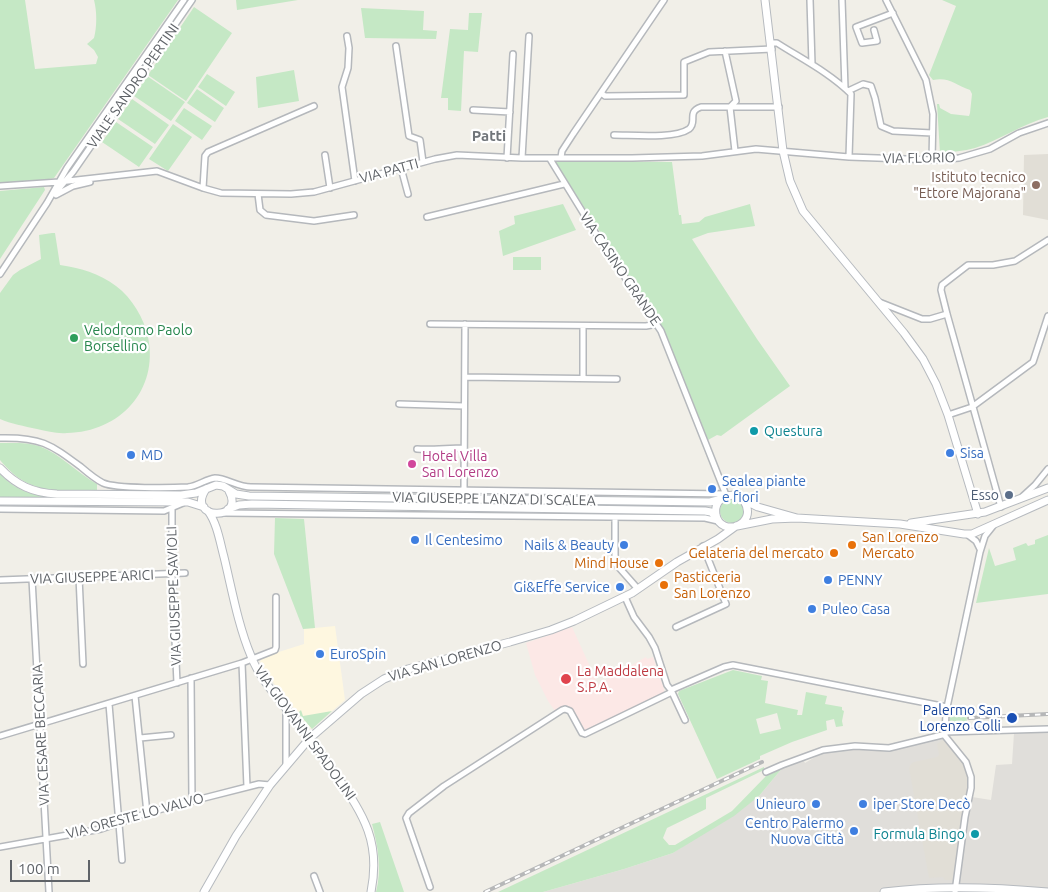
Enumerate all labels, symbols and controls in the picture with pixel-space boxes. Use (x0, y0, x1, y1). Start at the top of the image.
street label: VIALE SANDRO PERTINI (83, 20, 183, 152)
district label: Patti (472, 127, 506, 145)
street label: VIA FLORIO (882, 149, 956, 167)
street label: VIA PATTI (358, 155, 420, 187)
place label: Istituto tecnico "Ettore Majorana" (913, 169, 1026, 202)
marker: Istituto tecnico "Ettore Majorana" (1030, 179, 1042, 191)
street label: VIA CASINO GRANDE (576, 209, 664, 329)
place label: Velodromo Paolo Borsellino (84, 322, 193, 354)
marker: Velodromo Paolo Borsellino (68, 332, 80, 344)
place label: Questura (764, 423, 823, 439)
marker: Questura (748, 425, 760, 437)
place label: Sisa (960, 445, 984, 461)
place label: MD (141, 447, 163, 463)
marker: Sisa (944, 447, 956, 459)
place label: Hotel Villa San Lorenzo (422, 448, 499, 481)
marker: MD (125, 449, 137, 461)
marker: Hotel Villa San Lorenzo (406, 458, 418, 470)
place label: Sealea piante e fiori (722, 473, 806, 506)
marker: Sealea piante e fiori (706, 483, 718, 495)
place label: Esso (971, 487, 999, 503)
street label: VIA GIUSEPPE LANZA DI SCALEA (392, 489, 596, 509)
marker: Esso (1003, 489, 1015, 501)
street label: VIA GIUSEPPE SAVIOLI (163, 526, 185, 666)
place label: San Lorenzo Mercato (862, 529, 939, 562)
place label: Il Centesimo (425, 532, 503, 548)
marker: Il Centesimo (409, 534, 421, 546)
place label: Nails & Beauty (524, 537, 614, 553)
marker: Nails & Beauty (618, 539, 630, 551)
marker: San Lorenzo Mercato (846, 539, 858, 551)
place label: Gelateria del mercato (689, 545, 824, 561)
marker: Gelateria del mercato (828, 547, 840, 559)
place label: Mind House (574, 555, 649, 571)
marker: Mind House (653, 557, 665, 569)
street label: VIA GIUSEPPE ARICI (30, 566, 154, 588)
place label: Pasticceria San Lorenzo (674, 569, 751, 602)
place label: PENNY (838, 572, 882, 588)
marker: PENNY (822, 574, 834, 586)
place label: Gi&Effe Service (514, 579, 610, 595)
marker: Pasticceria San Lorenzo (658, 579, 670, 591)
marker: Gi&Effe Service (614, 581, 626, 593)
place label: Puleo Casa (822, 601, 890, 617)
marker: Puleo Casa (806, 603, 818, 615)
street label: VIA SAN LORENZO (386, 637, 504, 685)
place label: EuroSpin (330, 646, 386, 662)
marker: EuroSpin (314, 648, 326, 660)
street label: VIA GIOVANNI SPADOLINI (251, 663, 359, 803)
place label: La Maddalena S.P.A. (577, 663, 664, 696)
street label: VIA CESARE BECCARIA (29, 664, 53, 806)
marker: La Maddalena S.P.A. (559, 672, 573, 686)
place label: Palermo San Lorenzo Colli (919, 702, 1001, 734)
marker: Palermo San Lorenzo Colli (1005, 711, 1019, 725)
street label: VIA ORESTE LO VALVO (64, 790, 206, 842)
place label: Unieuro (756, 796, 806, 812)
place label: iper Store Decò (873, 796, 970, 812)
marker: Unieuro (810, 798, 822, 810)
marker: iper Store Decò (857, 798, 869, 810)
place label: Centro Palermo Nuova Città (745, 815, 844, 848)
marker: Centro Palermo Nuova Città (848, 825, 860, 837)
place label: Formula Bingo (873, 826, 965, 842)
marker: Formula Bingo (969, 828, 981, 840)
scale bar (12, 850, 92, 882)
text: 100 m (18, 860, 60, 877)

